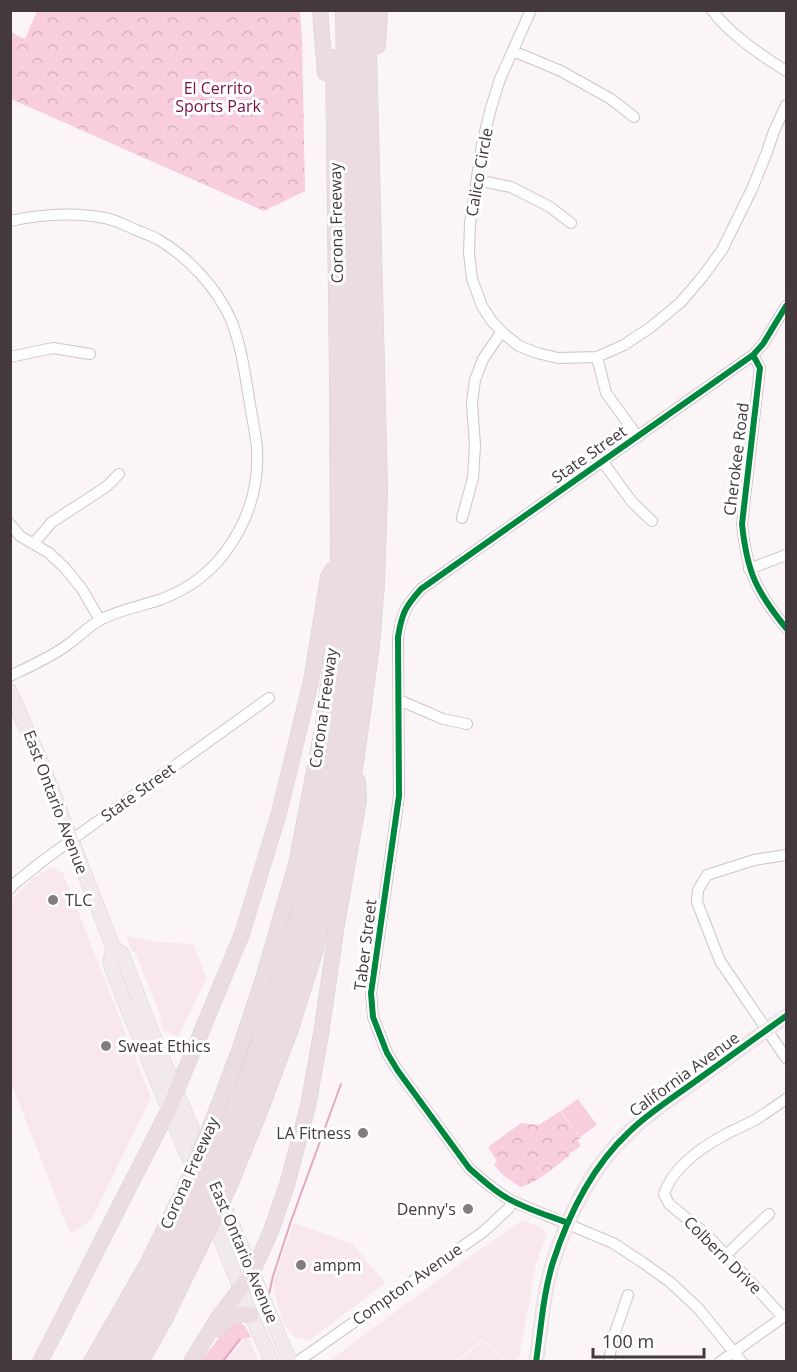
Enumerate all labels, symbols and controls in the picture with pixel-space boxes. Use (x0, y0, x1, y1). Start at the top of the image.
park label: El Cerrito Sports Park (175, 77, 261, 117)
street label: Calico Circle (460, 126, 498, 218)
street label: Corona Freeway (324, 161, 348, 284)
street label: Cherokee Road (718, 401, 754, 517)
street label: State Street (547, 420, 631, 488)
street label: Corona Freeway (304, 646, 342, 769)
street label: East Ontario Avenue (18, 727, 94, 877)
street label: State Street (96, 757, 180, 826)
place label: TLC (65, 889, 92, 911)
marker: TLC (46, 893, 60, 907)
street label: Taber Street (348, 898, 382, 992)
street label: California Avenue (624, 1027, 744, 1121)
place label: Sweat Ethics (118, 1035, 211, 1057)
marker: Sweat Ethics (99, 1039, 113, 1053)
street label: Corona Freeway (154, 1112, 224, 1233)
place label: LA Fitness (276, 1122, 351, 1144)
marker: LA Fitness (356, 1126, 370, 1140)
street label: East Ontario Avenue (204, 1178, 284, 1326)
place label: Denny's (397, 1198, 456, 1220)
marker: Denny's (461, 1202, 475, 1216)
street label: Colbern Drive (679, 1211, 767, 1299)
street label: Compton Avenue (348, 1238, 466, 1330)
place label: ampm (313, 1254, 361, 1276)
marker: ampm (294, 1258, 308, 1272)
scale bar (593, 1321, 704, 1359)
text: 100 m (602, 1329, 654, 1353)

